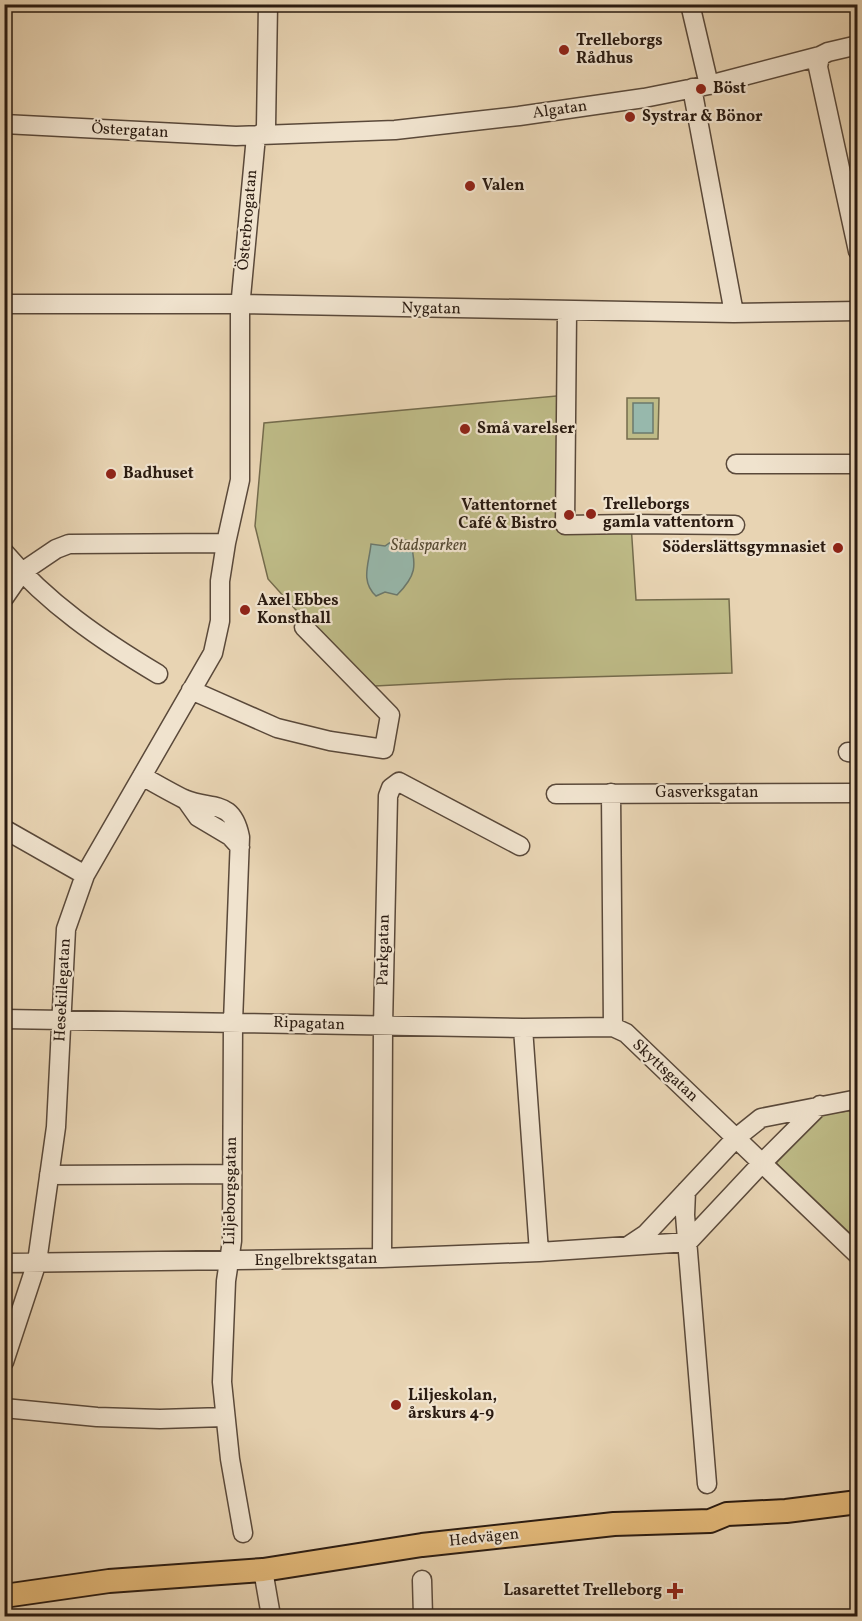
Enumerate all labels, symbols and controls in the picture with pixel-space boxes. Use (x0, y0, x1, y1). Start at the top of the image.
place label: Trelleborgs Rådhus (576, 30, 663, 70)
marker: Trelleborgs Rådhus (557, 43, 571, 57)
place label: Böst (713, 78, 746, 100)
marker: Böst (694, 82, 708, 96)
street label: Algatan (531, 95, 589, 125)
place label: Systrar & Bönor (642, 106, 763, 128)
marker: Systrar & Bönor (623, 110, 637, 124)
street label: Östergatan (91, 118, 169, 144)
street label: Österbrogatan (233, 169, 263, 271)
place label: Valen (482, 175, 525, 197)
marker: Valen (463, 179, 477, 193)
street label: Nygatan (401, 297, 461, 321)
place label: Små varelser (477, 418, 575, 440)
marker: Små varelser (458, 422, 472, 436)
place label: Badhuset (123, 463, 194, 485)
marker: Badhuset (104, 467, 118, 481)
place label: Trelleborgs gamla vattentorn (603, 494, 735, 534)
place label: Vattentornet Café & Bistro (458, 495, 557, 535)
marker: Trelleborgs gamla vattentorn (584, 507, 598, 521)
marker: Vattentornet Café & Bistro (562, 508, 576, 522)
park label: Stadsparken (391, 535, 467, 557)
place label: Söderslättsgymnasiet (662, 537, 826, 559)
marker: Söderslättsgymnasiet (831, 541, 845, 555)
place label: Axel Ebbes Konsthall (257, 590, 339, 630)
marker: Axel Ebbes Konsthall (238, 603, 252, 617)
street label: Gasverksgatan (655, 782, 759, 804)
street label: Parkgatan (372, 914, 396, 986)
street label: Hesekillegatan (49, 938, 77, 1042)
street label: Ripagatan (273, 1012, 345, 1036)
street label: Skyttsgatan (627, 1035, 703, 1107)
street label: Liljeborgsgatan (219, 1136, 243, 1246)
street label: Engelbrektsgatan (254, 1248, 378, 1272)
place label: Liljeskolan, årskurs 4-9 (408, 1385, 497, 1425)
marker: Liljeskolan, årskurs 4-9 (389, 1398, 403, 1412)
street label: Hedvägen (448, 1523, 520, 1553)
place label: Lasarettet Trelleborg (503, 1580, 662, 1602)
marker: Lasarettet Trelleborg (666, 1582, 684, 1600)

